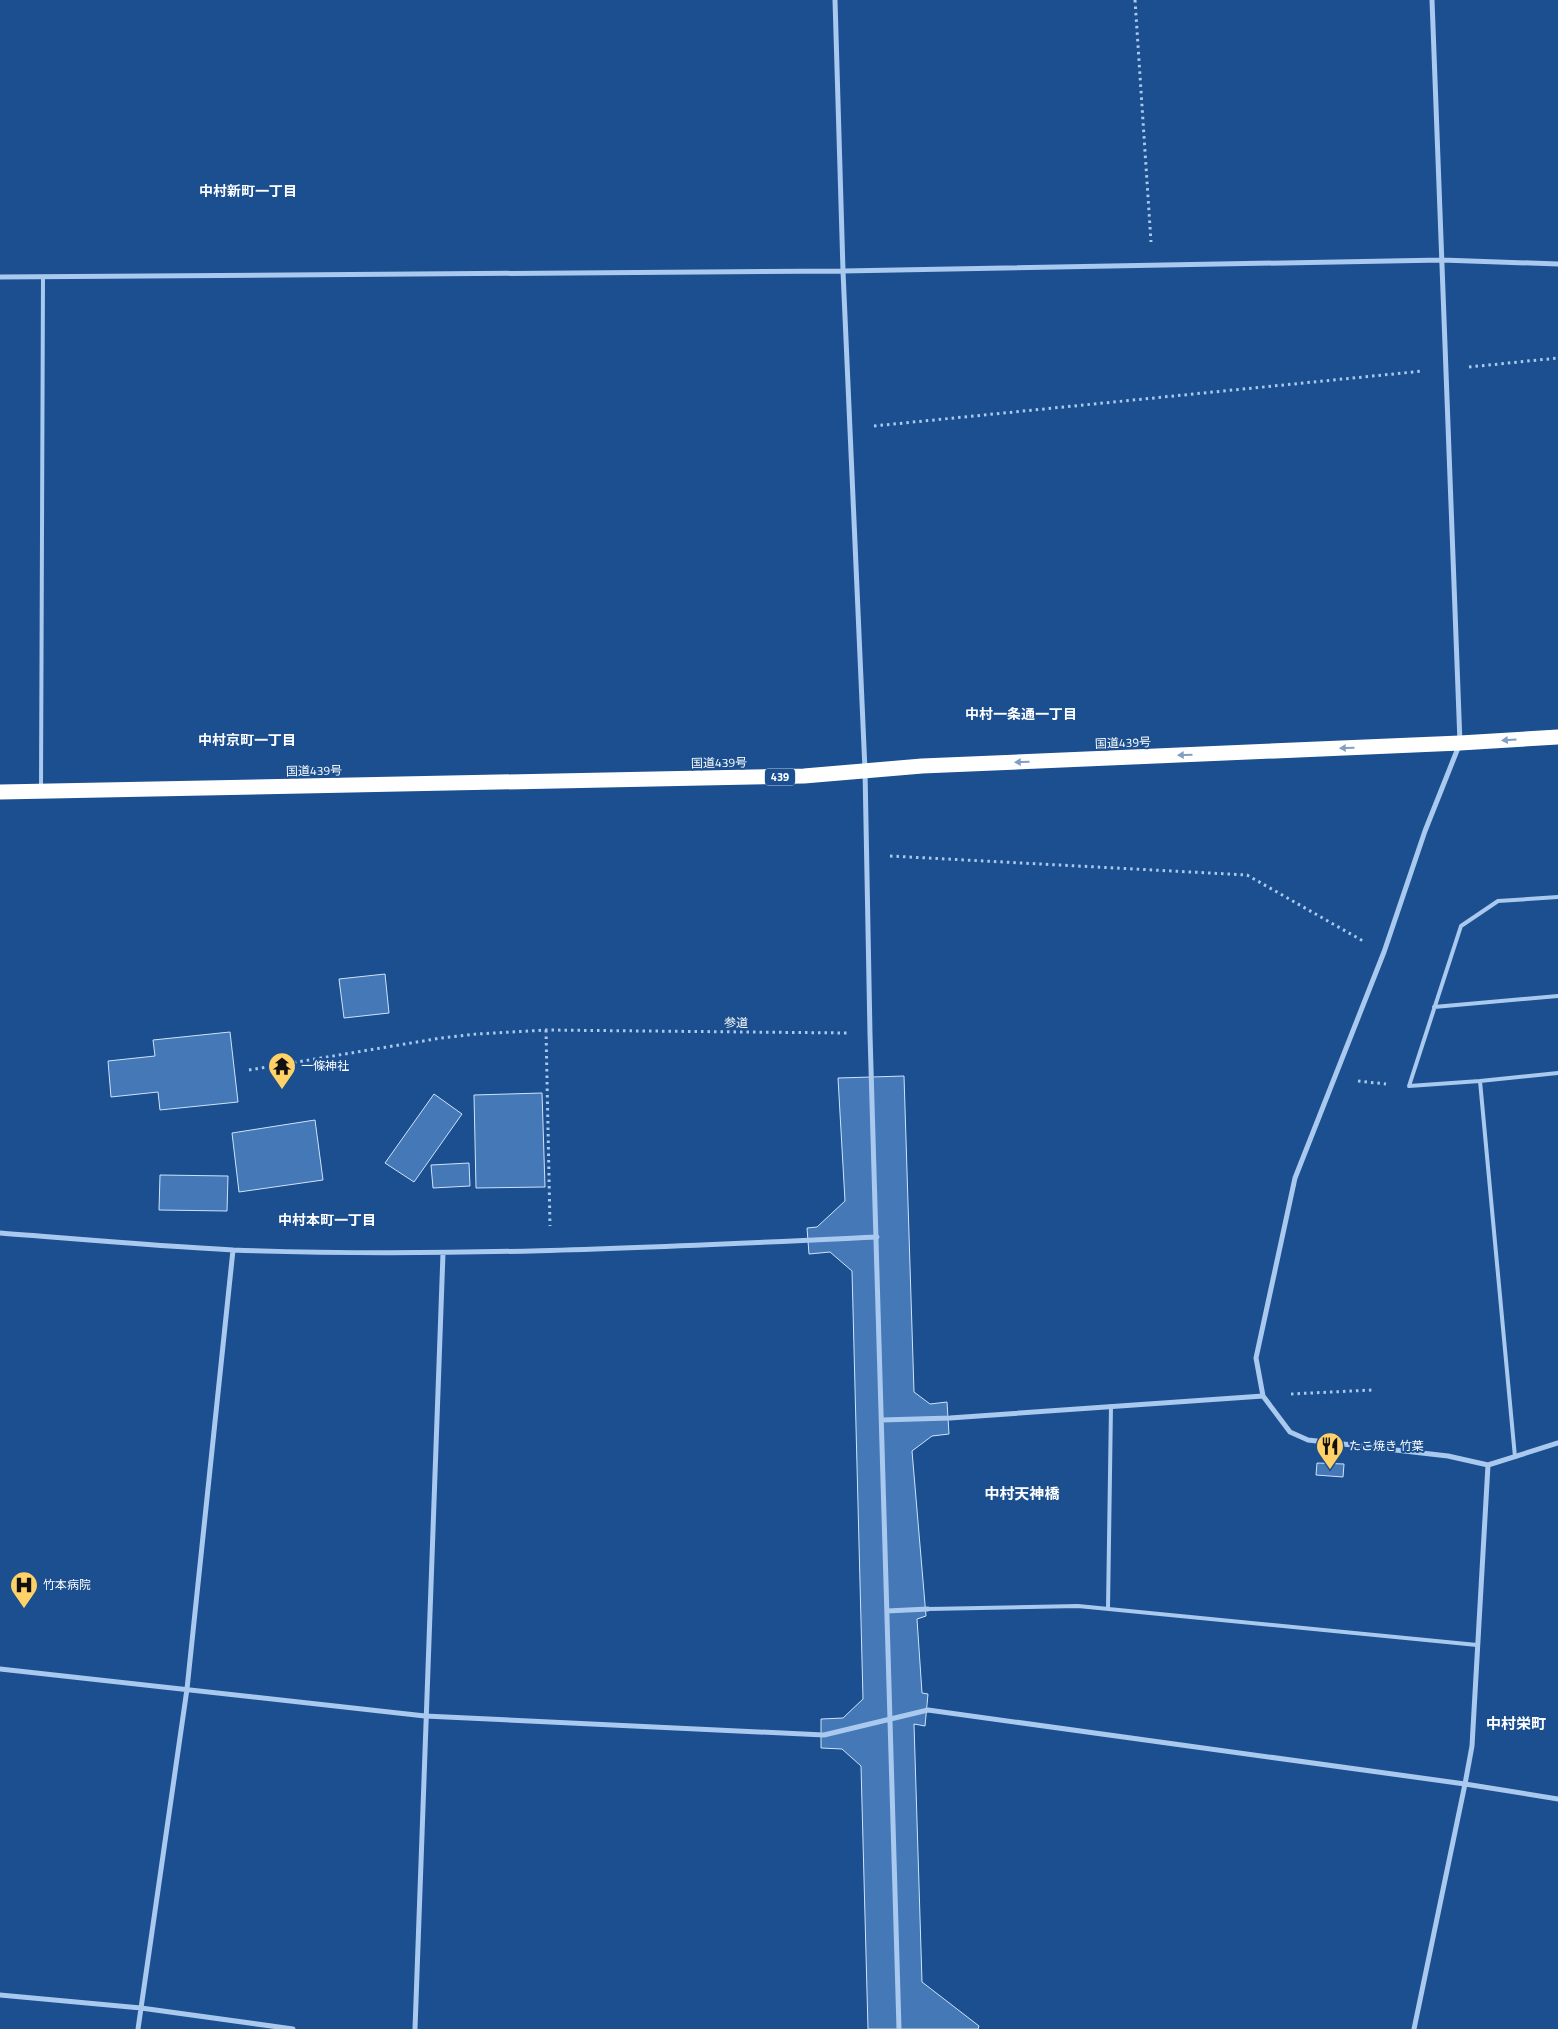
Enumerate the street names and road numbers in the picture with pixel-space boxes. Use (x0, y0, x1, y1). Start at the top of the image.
street label: 国道439号 (1095, 732, 1151, 753)
street label: 国道439号 (691, 753, 747, 772)
street label: 国道439号 (286, 761, 342, 780)
road number: 439 (765, 769, 795, 786)
street label: 参道 (724, 1013, 748, 1032)

